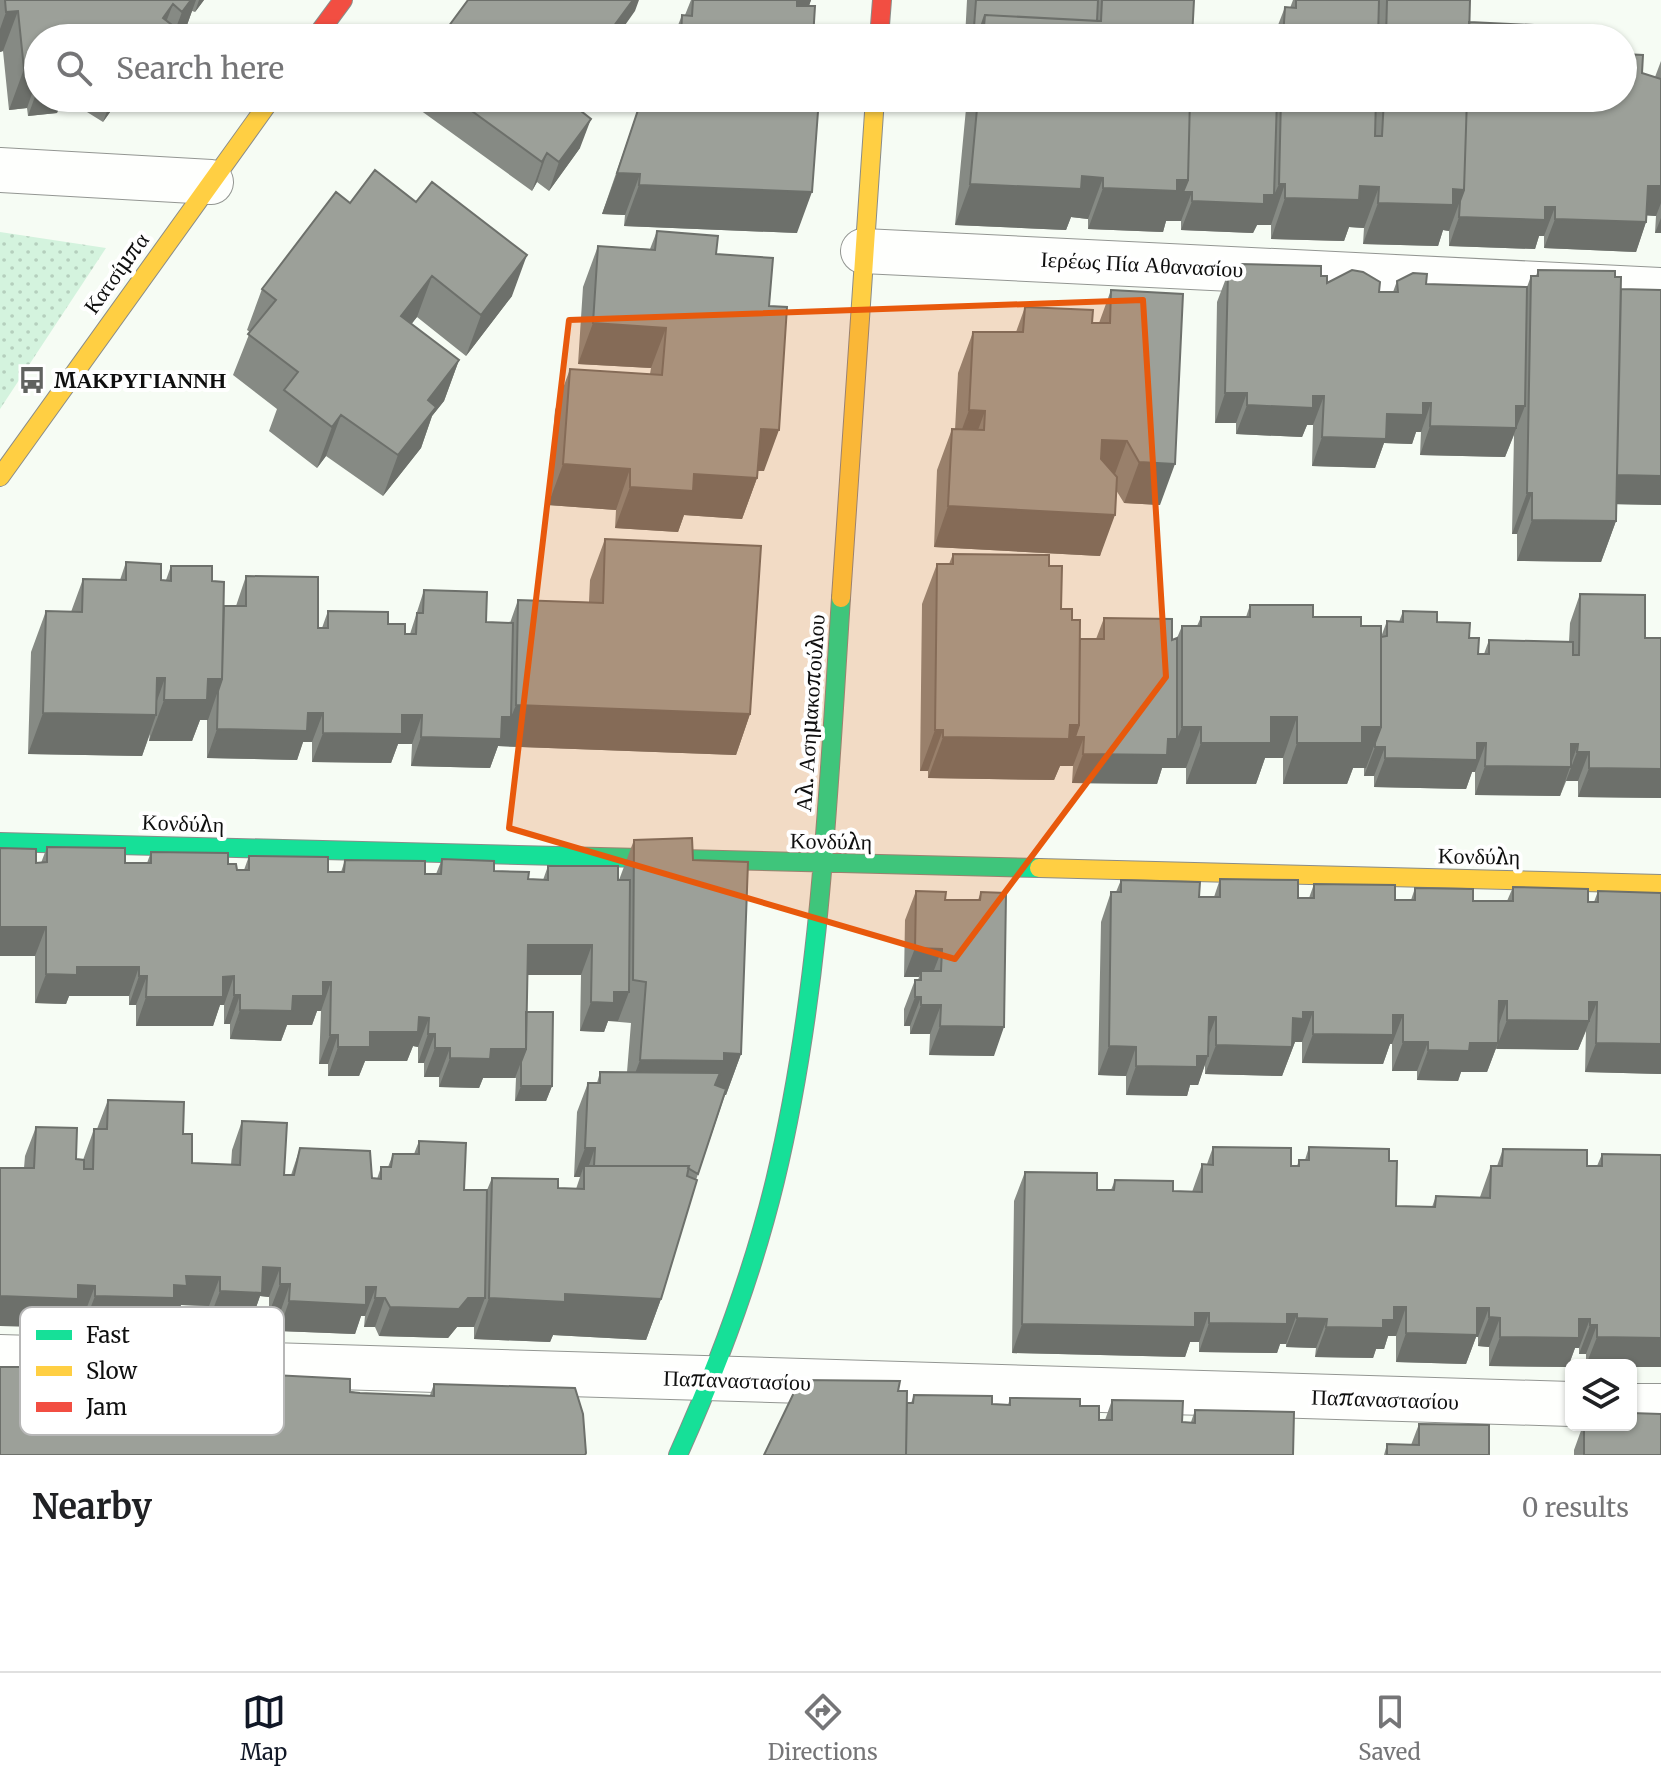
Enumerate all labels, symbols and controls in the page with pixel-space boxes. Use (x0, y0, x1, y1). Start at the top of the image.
search box (24, 24, 1637, 112)
icon: search (52, 46, 96, 90)
text: Search here (116, 49, 284, 87)
street label: Κατσίμπα (77, 227, 155, 319)
street label: Ιερέως Πία Αθανασίου (1040, 245, 1244, 283)
bus stop icon: ΜΑΚΡΥΓΙΑΝΝΗ (17, 365, 47, 395)
place label: ΜΑΚΡΥΓΙΑΝΝΗ (54, 366, 226, 394)
street label: Αλ. Ασημακοπούλου (789, 613, 831, 813)
street label: Κονδύλη (141, 808, 225, 838)
street label: Κονδύλη (790, 826, 872, 856)
street label: Κονδύλη (1438, 841, 1520, 871)
legend (20, 1307, 284, 1435)
text: Fast (86, 1321, 130, 1349)
text: Slow (86, 1357, 137, 1385)
map controls (1565, 1359, 1637, 1431)
button: layers (1565, 1359, 1637, 1431)
street label: Παπαναστασίου (663, 1363, 811, 1397)
street label: Παπαναστασίου (1311, 1382, 1459, 1416)
text: Jam (85, 1393, 127, 1421)
text: Nearby (32, 1486, 152, 1528)
text: 0 results (1522, 1491, 1629, 1524)
tab: Map (240, 1690, 287, 1766)
tab: Directions (768, 1690, 878, 1766)
tab: Saved (1358, 1690, 1421, 1766)

